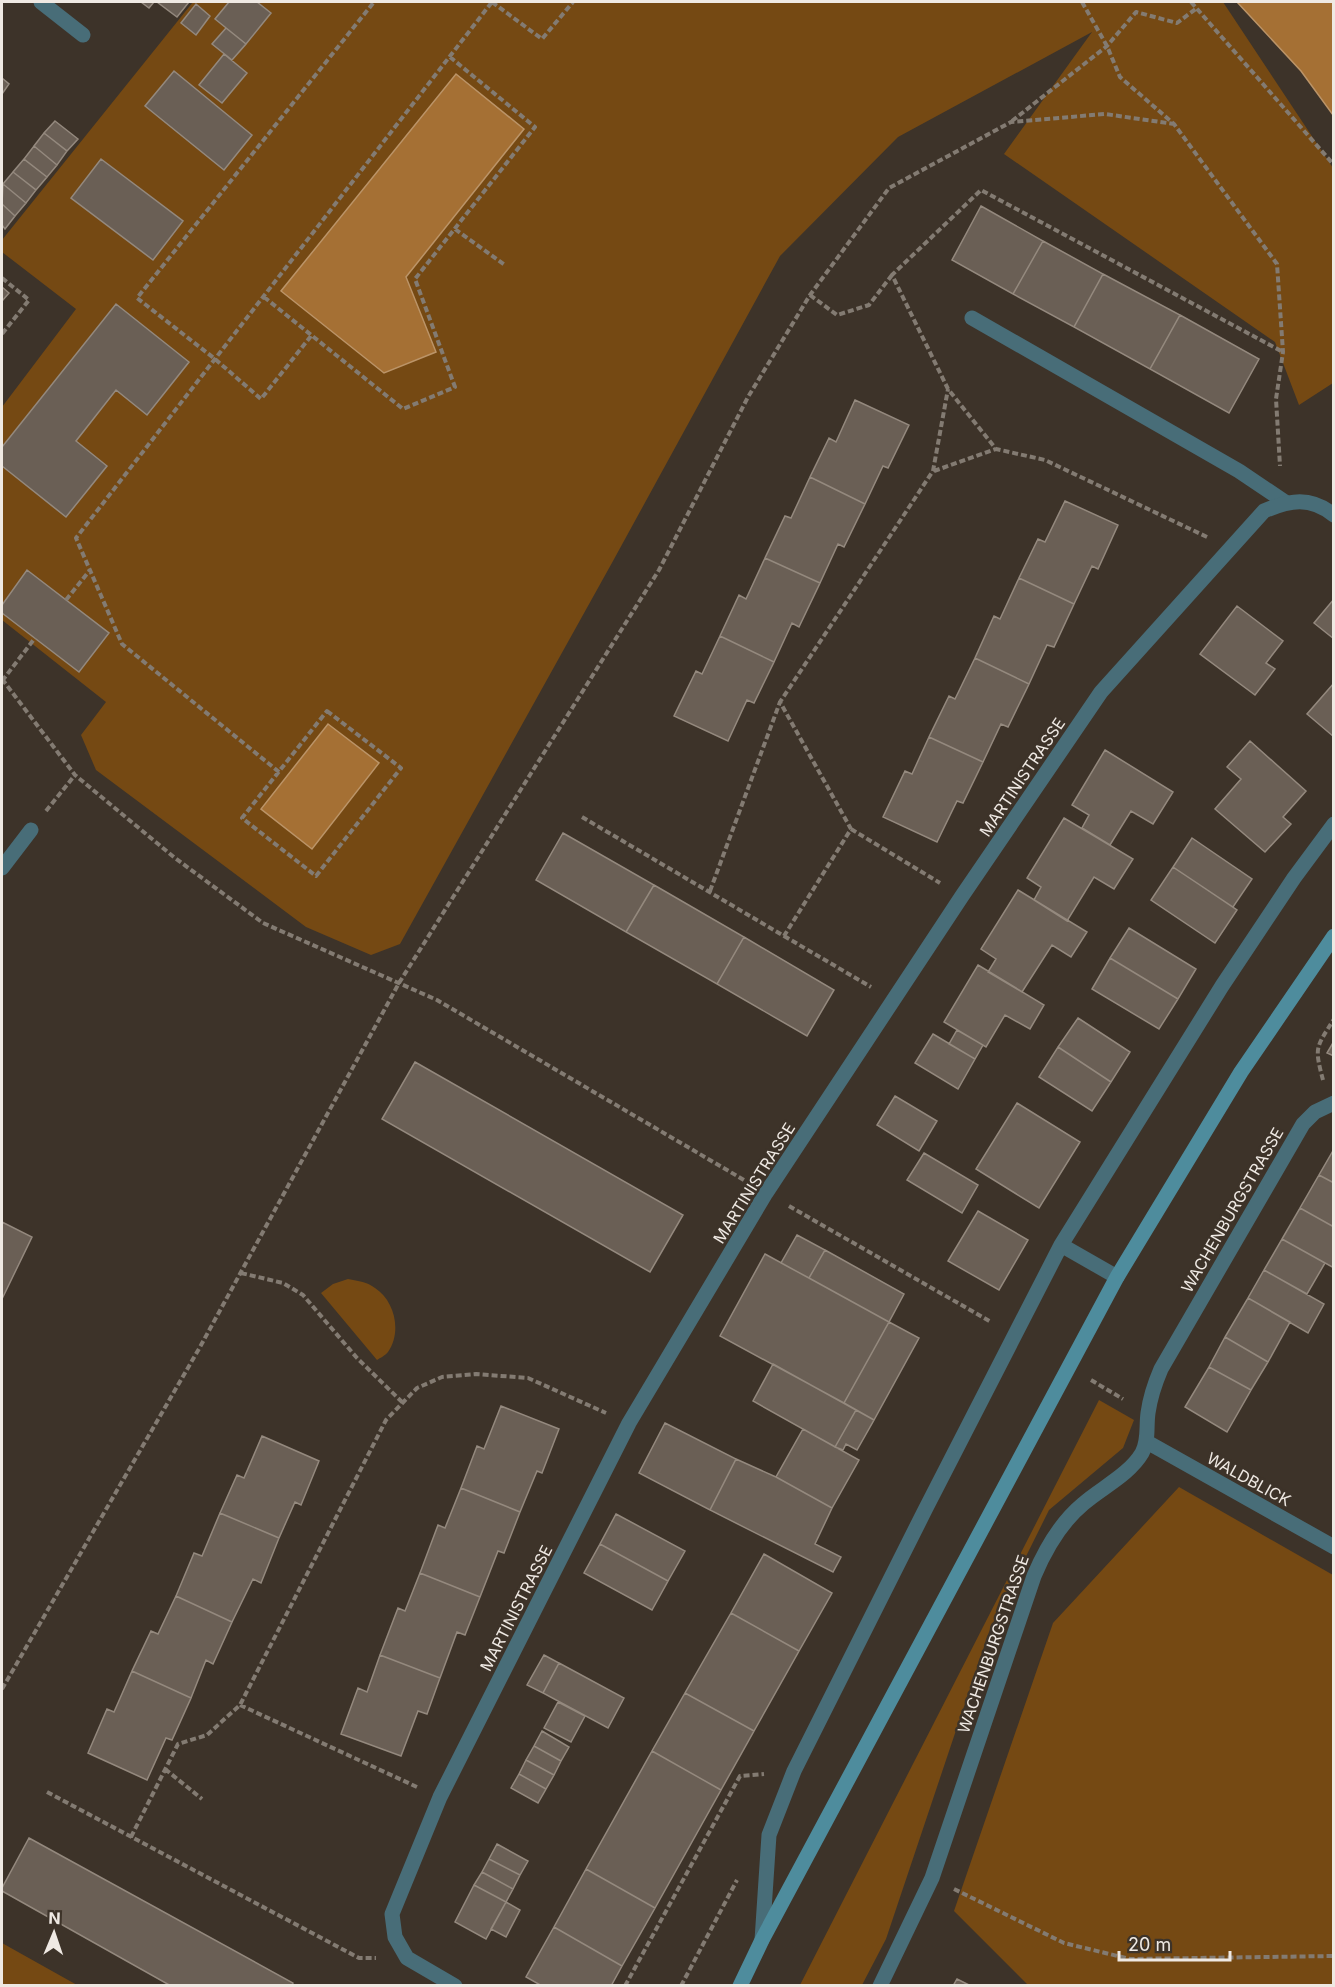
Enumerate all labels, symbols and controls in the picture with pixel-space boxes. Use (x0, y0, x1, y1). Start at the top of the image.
street label: MARTINISTRASSE (975, 714, 1069, 840)
street label: MARTINISTRASSE (709, 1119, 799, 1247)
street label: WACHENBURGSTRASSE (1177, 1124, 1287, 1296)
street label: WALDBLICK (1204, 1448, 1295, 1510)
street label: MARTINISTRASSE (476, 1542, 556, 1674)
street label: WACHENBURGSTRASSE (953, 1552, 1033, 1736)
north arrow (24, 1903, 84, 1963)
text: N (48, 1908, 61, 1928)
scale bar (1119, 1924, 1230, 1962)
text: 20 m (1128, 1934, 1171, 1955)

